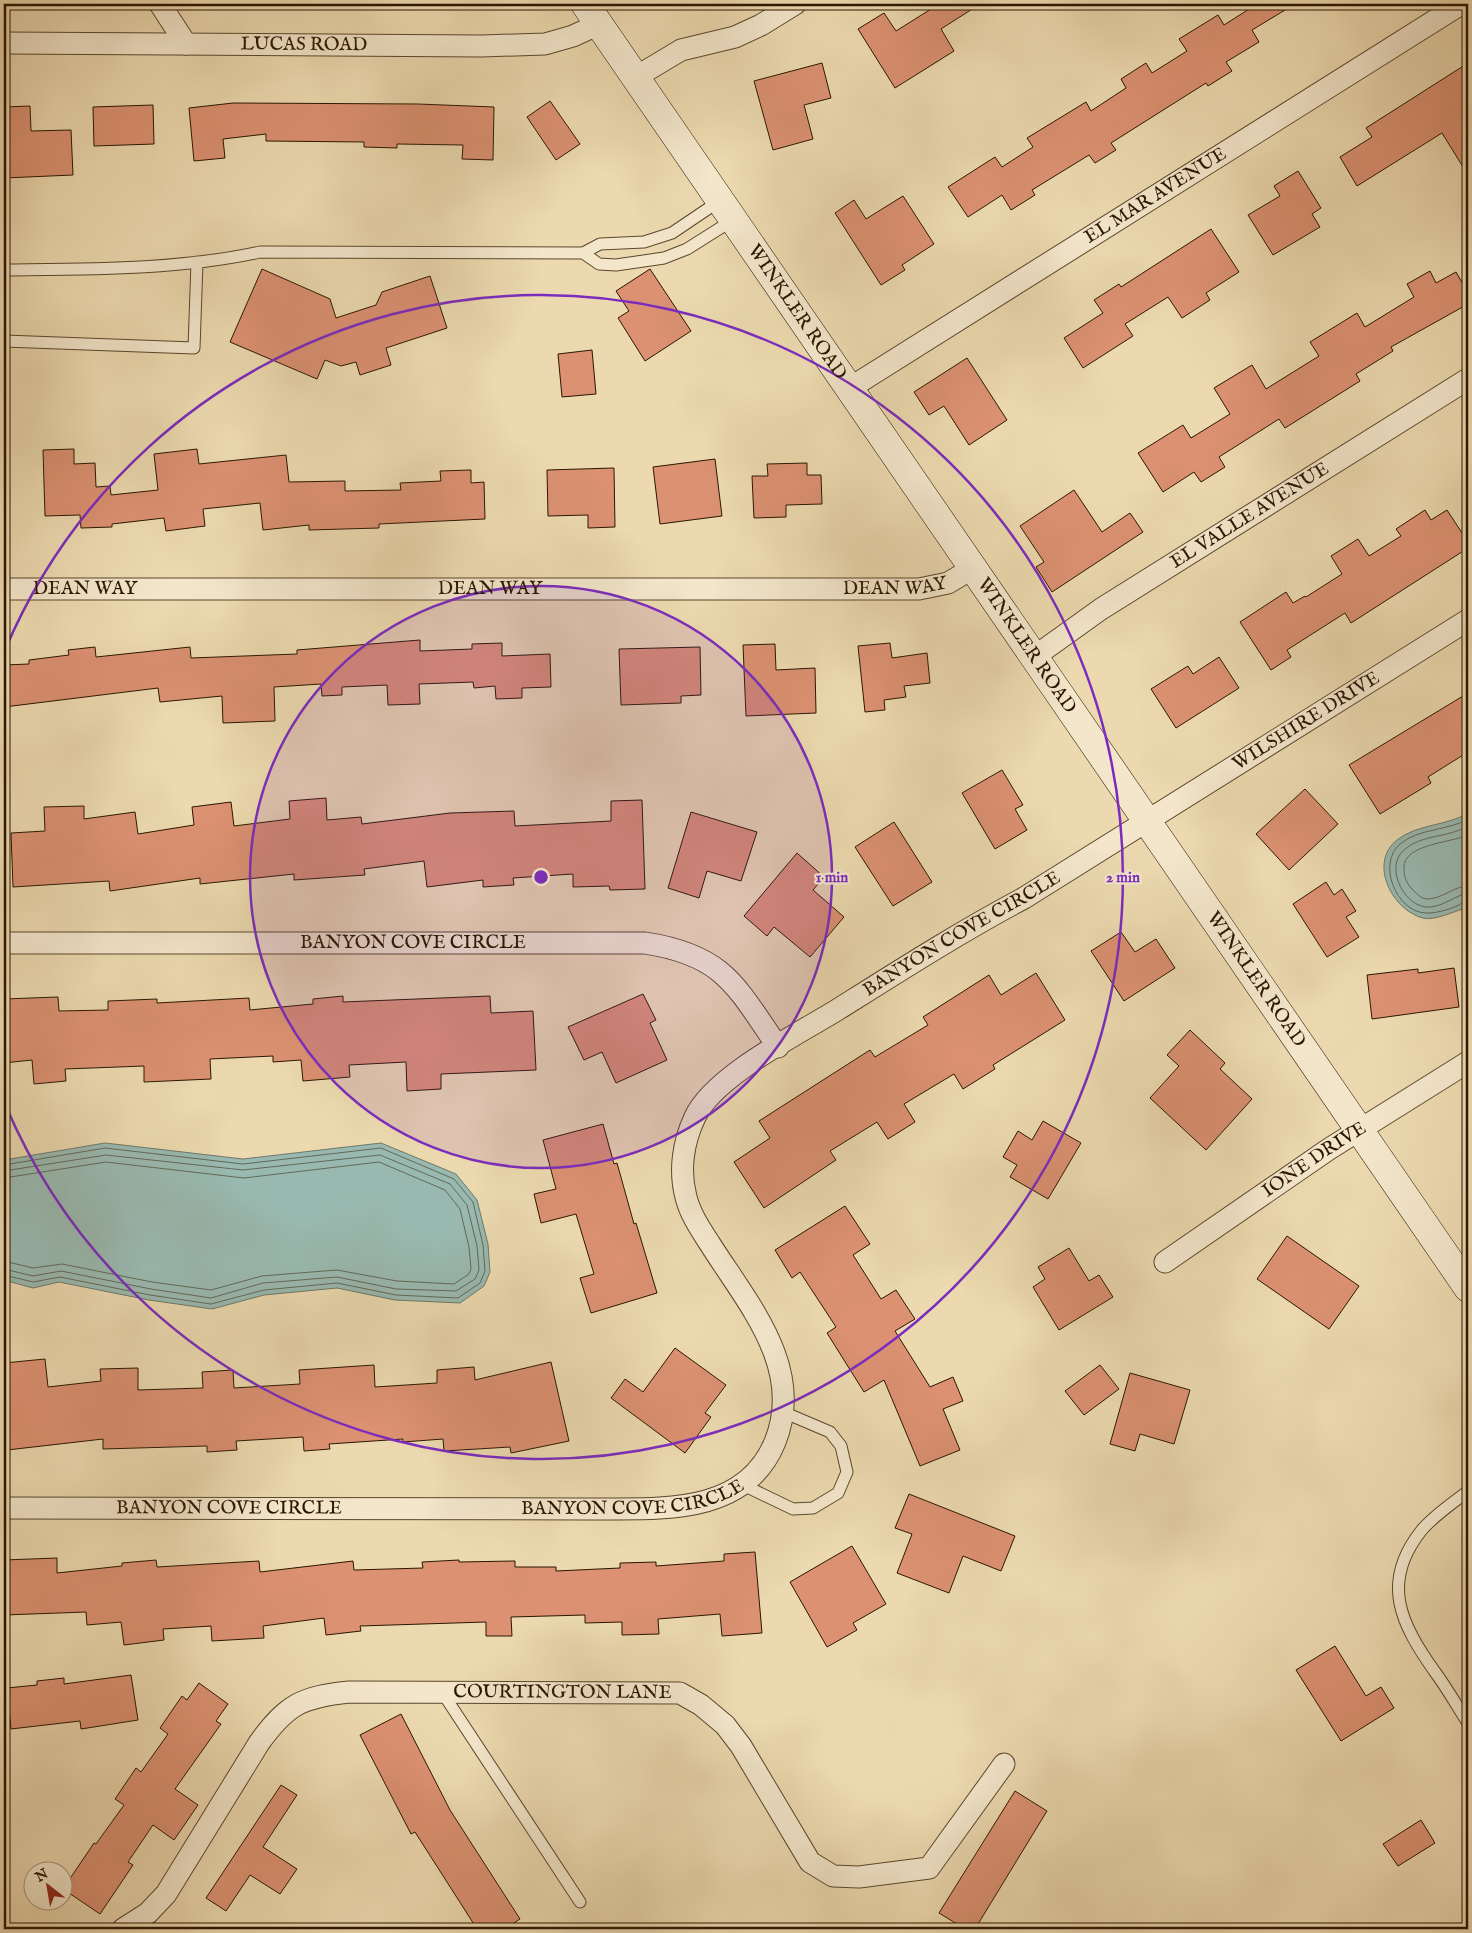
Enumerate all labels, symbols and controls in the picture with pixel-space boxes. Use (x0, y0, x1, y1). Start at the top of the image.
street label: LUCAS ROAD (241, 32, 367, 57)
street label: EL MAR AVENUE (1080, 142, 1231, 250)
street label: WINKLER ROAD (742, 240, 852, 385)
street label: EL VALLE AVENUE (1166, 457, 1334, 574)
street label: DEAN WAY (843, 571, 950, 601)
street label: WINKLER ROAD (971, 573, 1081, 718)
street label: DEAN WAY (33, 577, 138, 601)
street label: DEAN WAY (438, 577, 543, 601)
street label: WILSHIRE DRIVE (1228, 666, 1384, 776)
street label: BANYON COVE CIRCLE (859, 866, 1065, 1002)
centre of rings (532, 868, 550, 886)
text: 1 min (816, 868, 848, 887)
text: 2 min (1106, 868, 1140, 887)
street label: WINKLER ROAD (1201, 907, 1311, 1052)
street label: BANYON COVE CIRCLE (300, 931, 526, 955)
street label: IONE DRIVE (1258, 1117, 1371, 1203)
street label: BANYON COVE CIRCLE (521, 1474, 749, 1521)
street label: BANYON COVE CIRCLE (116, 1496, 342, 1521)
street label: COURTINGTON LANE (453, 1680, 672, 1705)
north arrow (22, 1860, 72, 1910)
text: N (31, 1865, 52, 1887)

